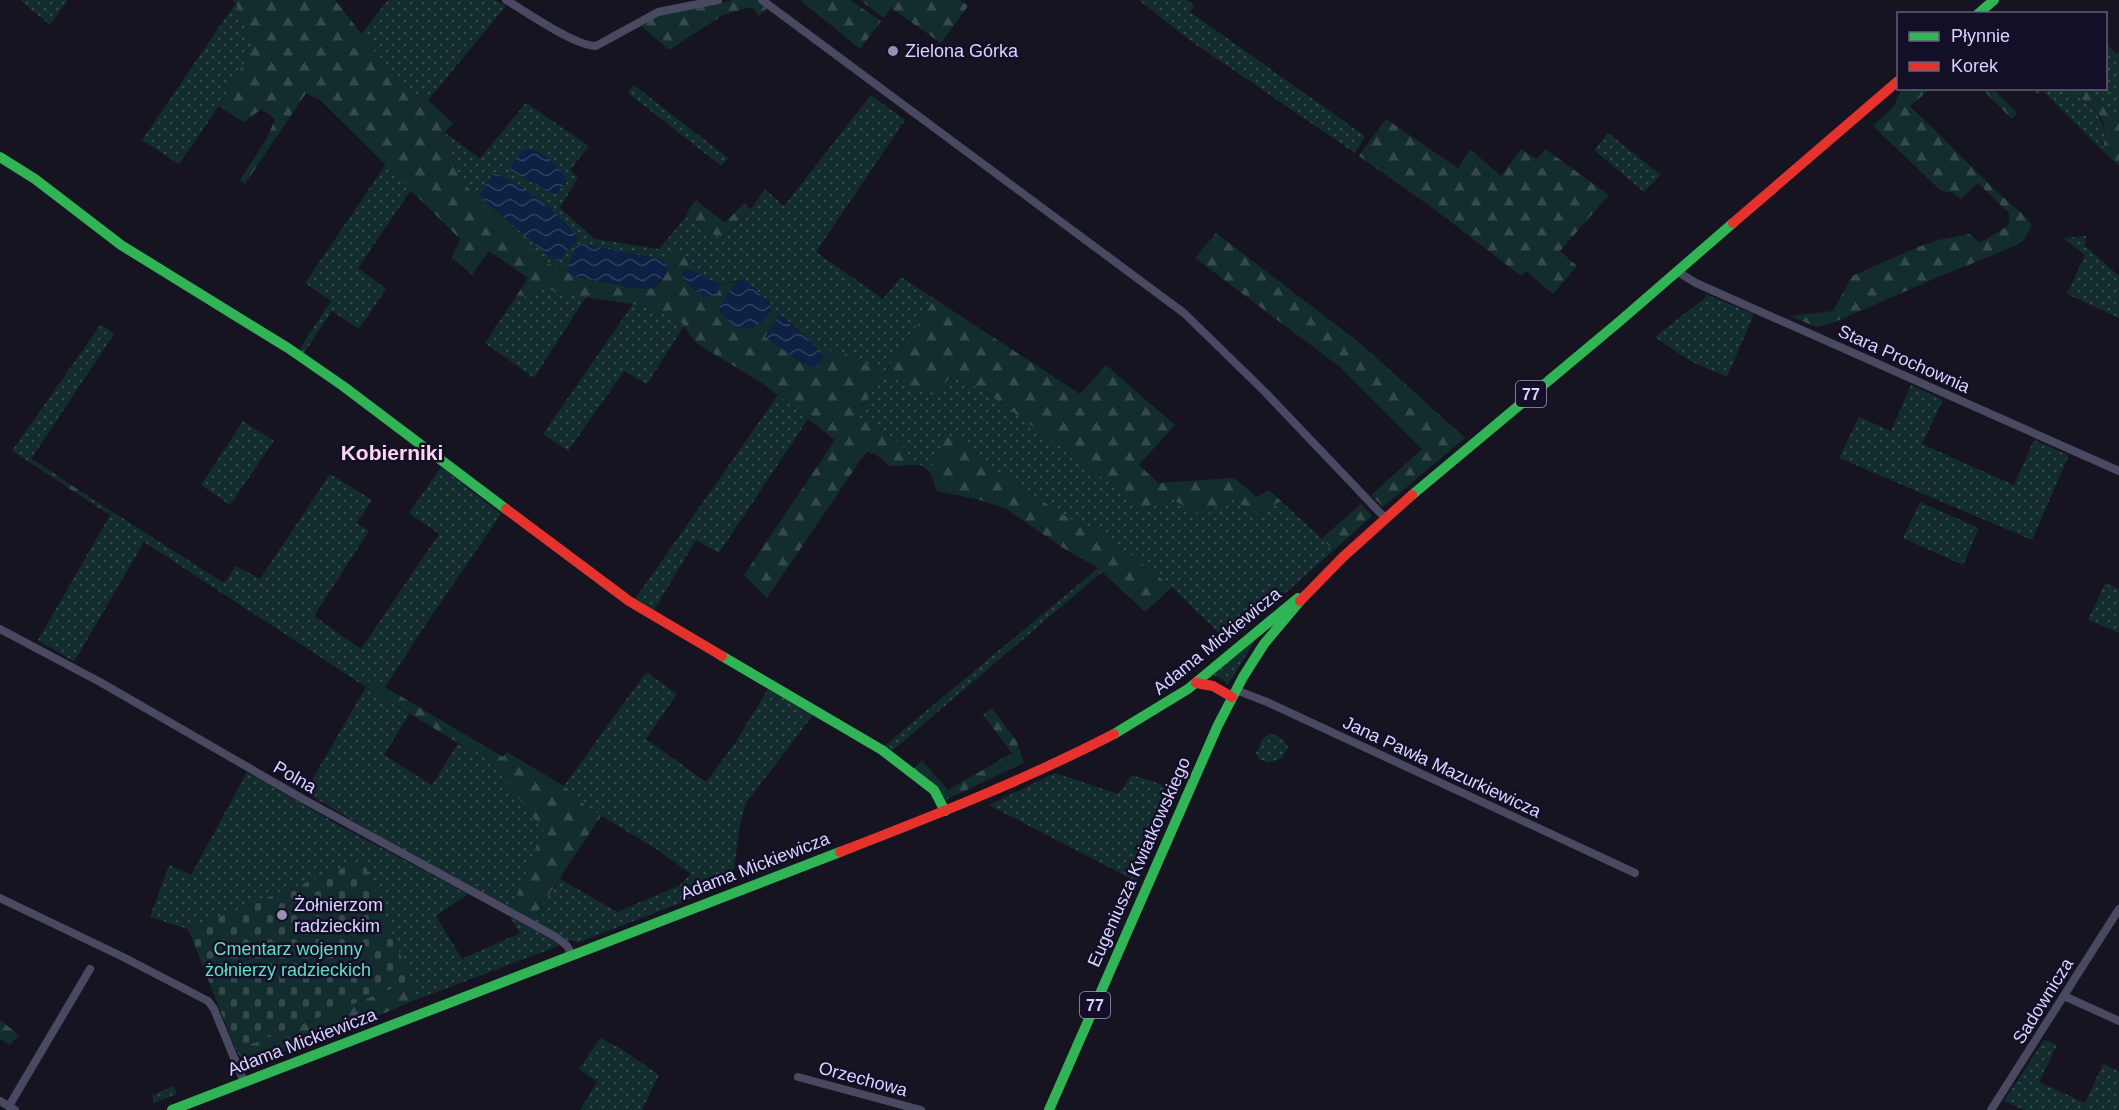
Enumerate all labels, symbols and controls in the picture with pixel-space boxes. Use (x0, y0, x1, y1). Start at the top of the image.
legend (1897, 12, 2107, 90)
text: Płynnie (1951, 26, 2010, 46)
place label: Zielona Górka (905, 41, 1019, 61)
marker: Zielona Górka (886, 44, 900, 58)
text: Korek (1951, 56, 1999, 76)
street label: Stara Prochownia (1835, 321, 1974, 397)
road number: 77 (1516, 381, 1546, 407)
district label: Kobierniki (341, 441, 443, 464)
street label: Adama Mickiewicza (1149, 583, 1285, 699)
street label: Jana Pawła Mazurkiewicza (1340, 712, 1545, 822)
street label: Eugeniusza Kwiatkowskiego (1084, 754, 1194, 970)
street label: Polna (270, 757, 321, 798)
street label: Adama Mickiewicza (678, 828, 833, 904)
place label: Żołnierzom radzieckim (294, 895, 383, 936)
marker: Żołnierzom radzieckim (275, 908, 289, 922)
park label: Cmentarz wojenny żołnierzy radzieckich (205, 939, 371, 980)
street label: Sadownicza (2009, 954, 2078, 1047)
road number: 77 (1080, 992, 1110, 1018)
street label: Adama Mickiewicza (225, 1004, 380, 1080)
street label: Orzechowa (816, 1058, 911, 1101)

